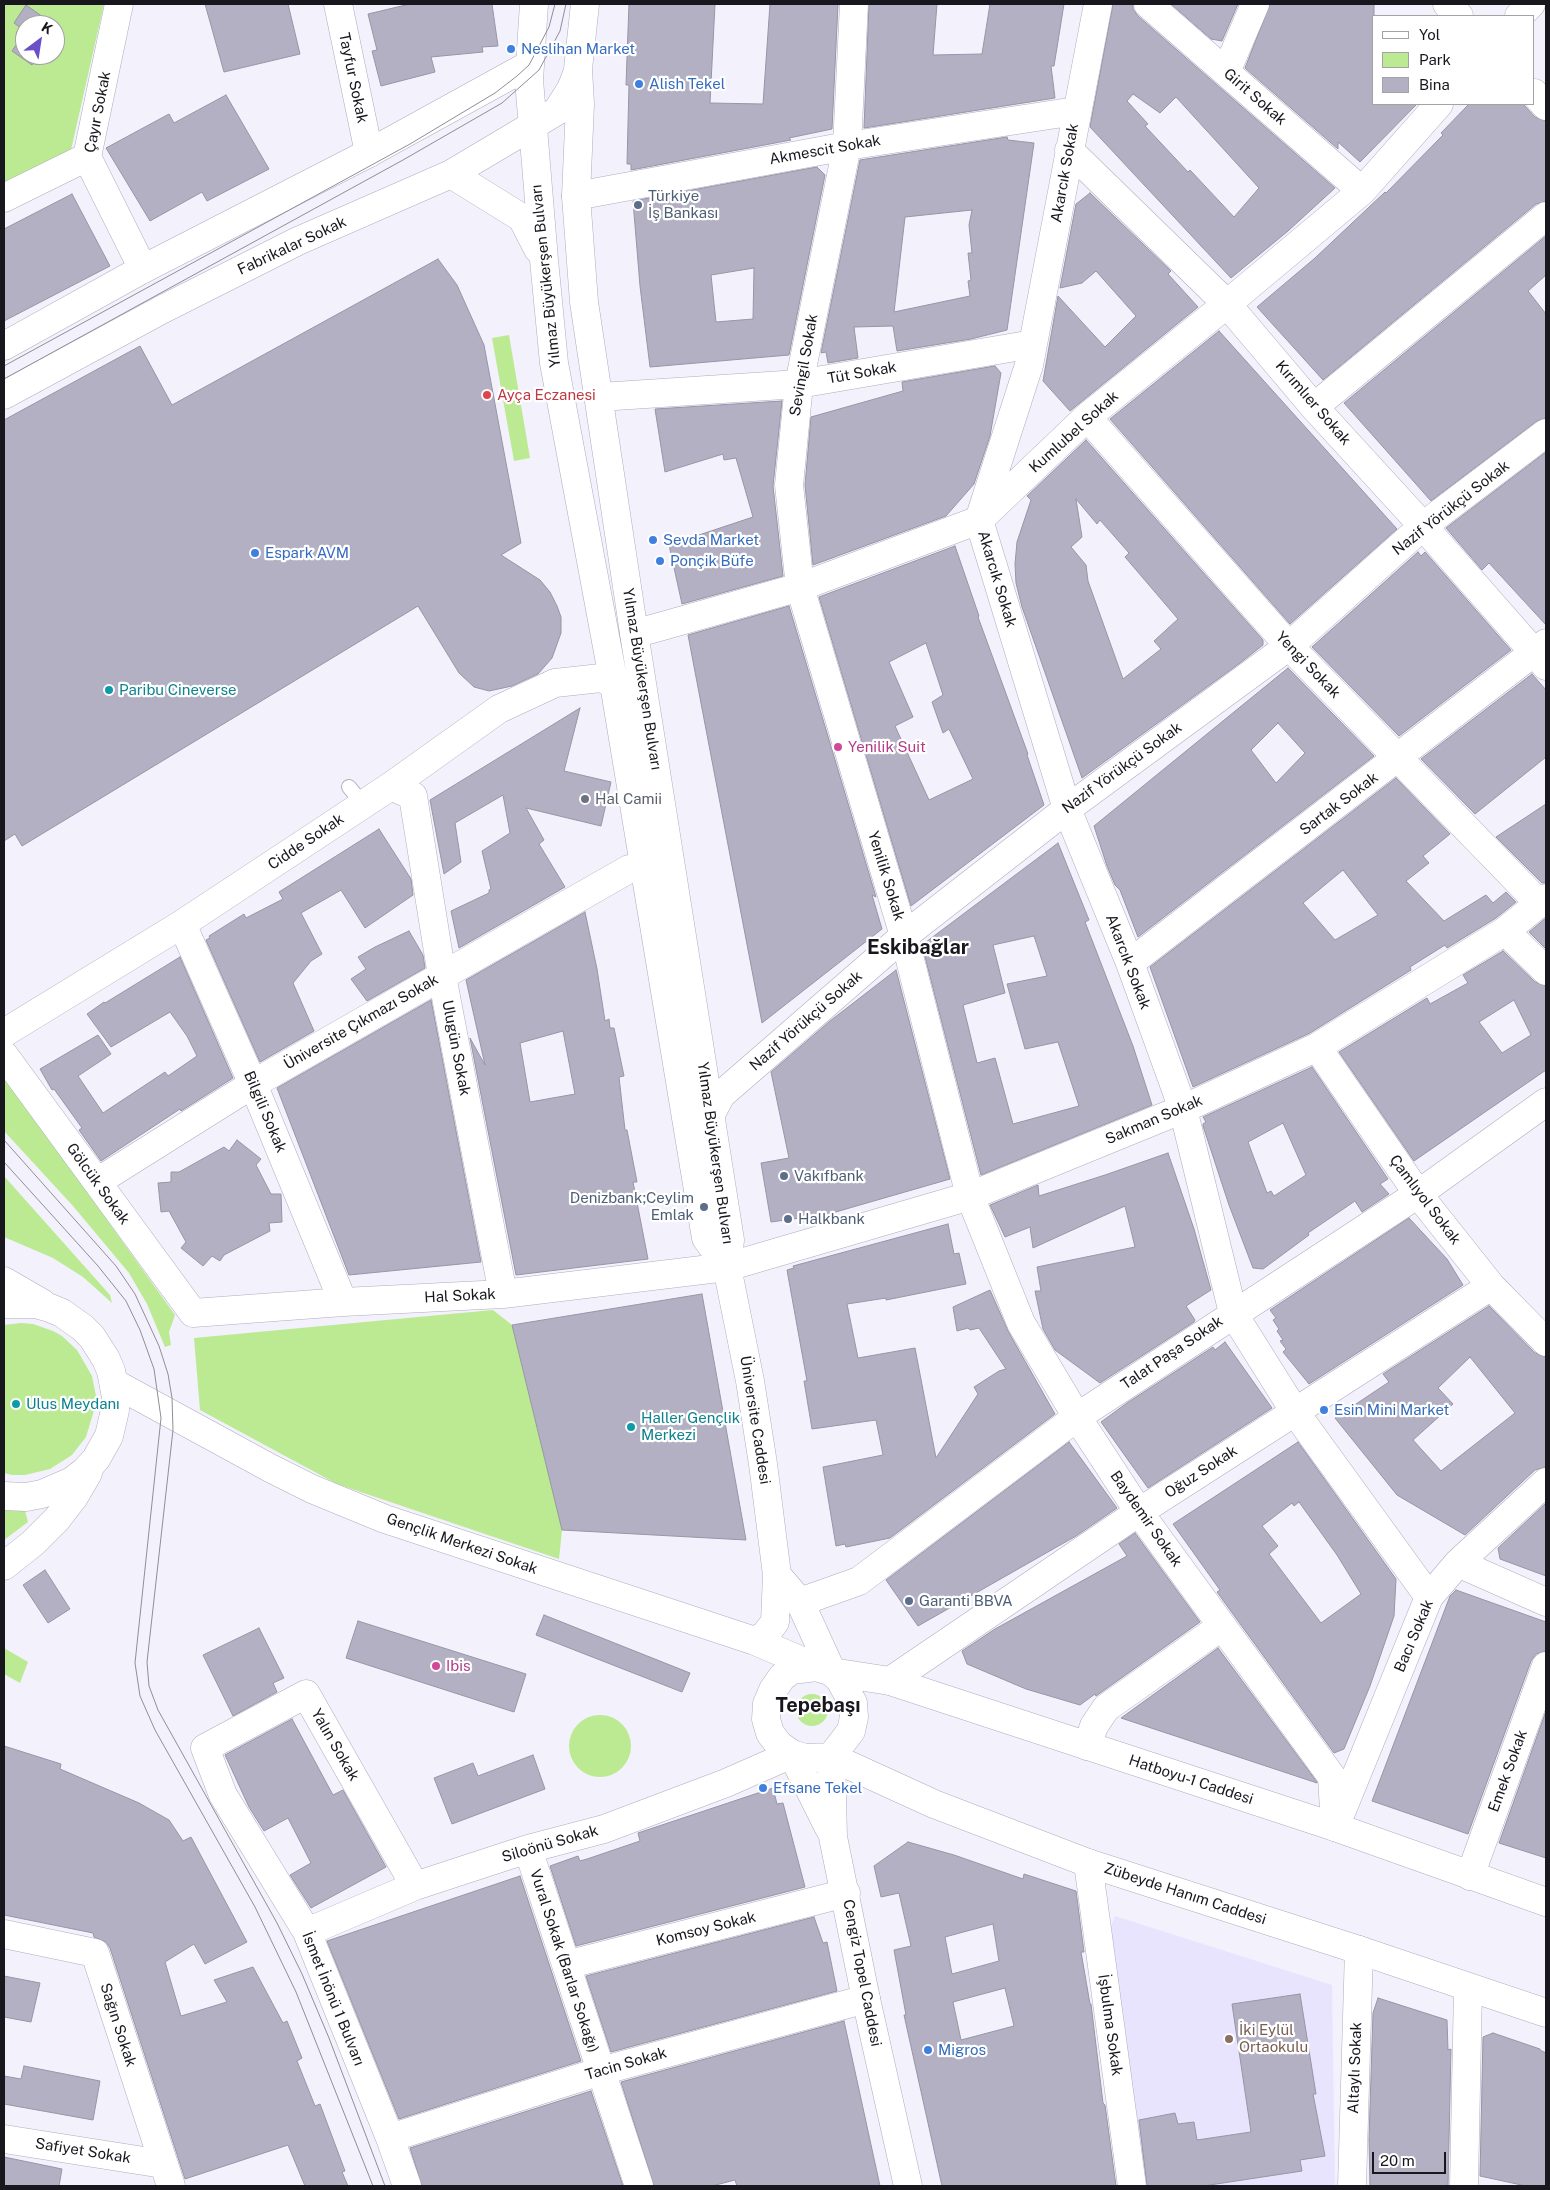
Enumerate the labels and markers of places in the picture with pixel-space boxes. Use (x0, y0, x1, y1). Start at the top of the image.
place label: Neslihan Market (521, 40, 635, 58)
marker: Neslihan Market (505, 43, 517, 55)
place label: Alish Tekel (649, 75, 725, 93)
marker: Alish Tekel (633, 78, 645, 90)
place label: Türkiye İş Bankası (648, 187, 718, 222)
marker: Türkiye İş Bankası (632, 199, 644, 211)
place label: Ayça Eczanesi (497, 386, 596, 404)
marker: Ayça Eczanesi (481, 389, 493, 401)
place label: Sevda Market (663, 531, 759, 549)
marker: Sevda Market (647, 534, 659, 546)
place label: Espark AVM (265, 544, 349, 562)
marker: Espark AVM (249, 547, 261, 559)
place label: Ponçik Büfe (670, 552, 754, 570)
marker: Ponçik Büfe (654, 555, 666, 567)
place label: Paribu Cineverse (119, 681, 237, 699)
marker: Paribu Cineverse (103, 684, 115, 696)
place label: Yenilik Suit (848, 738, 926, 756)
marker: Yenilik Suit (832, 741, 844, 753)
place label: Hal Camii (595, 790, 662, 808)
marker: Hal Camii (579, 793, 591, 805)
place label: Vakıfbank (794, 1167, 864, 1185)
marker: Vakıfbank (778, 1170, 790, 1182)
place label: Denizbank;Ceylim Emlak (570, 1189, 694, 1224)
marker: Denizbank;Ceylim Emlak (698, 1201, 710, 1213)
place label: Halkbank (798, 1210, 865, 1228)
marker: Halkbank (782, 1213, 794, 1225)
place label: Ulus Meydanı (26, 1395, 120, 1413)
marker: Ulus Meydanı (10, 1398, 22, 1410)
place label: Esin Mini Market (1334, 1401, 1449, 1419)
marker: Esin Mini Market (1318, 1404, 1330, 1416)
place label: Haller Gençlik Merkezi (641, 1409, 740, 1444)
marker: Haller Gençlik Merkezi (625, 1421, 637, 1433)
place label: Garanti BBVA (919, 1592, 1013, 1610)
marker: Garanti BBVA (903, 1595, 915, 1607)
place label: Ibis (446, 1657, 470, 1675)
marker: Ibis (430, 1660, 442, 1672)
place label: Efsane Tekel (773, 1779, 862, 1797)
marker: Efsane Tekel (757, 1782, 769, 1794)
place label: İki Eylül Ortaokulu (1239, 2021, 1308, 2056)
marker: İki Eylül Ortaokulu (1223, 2033, 1235, 2045)
place label: Migros (938, 2041, 986, 2059)
marker: Migros (922, 2044, 934, 2056)

